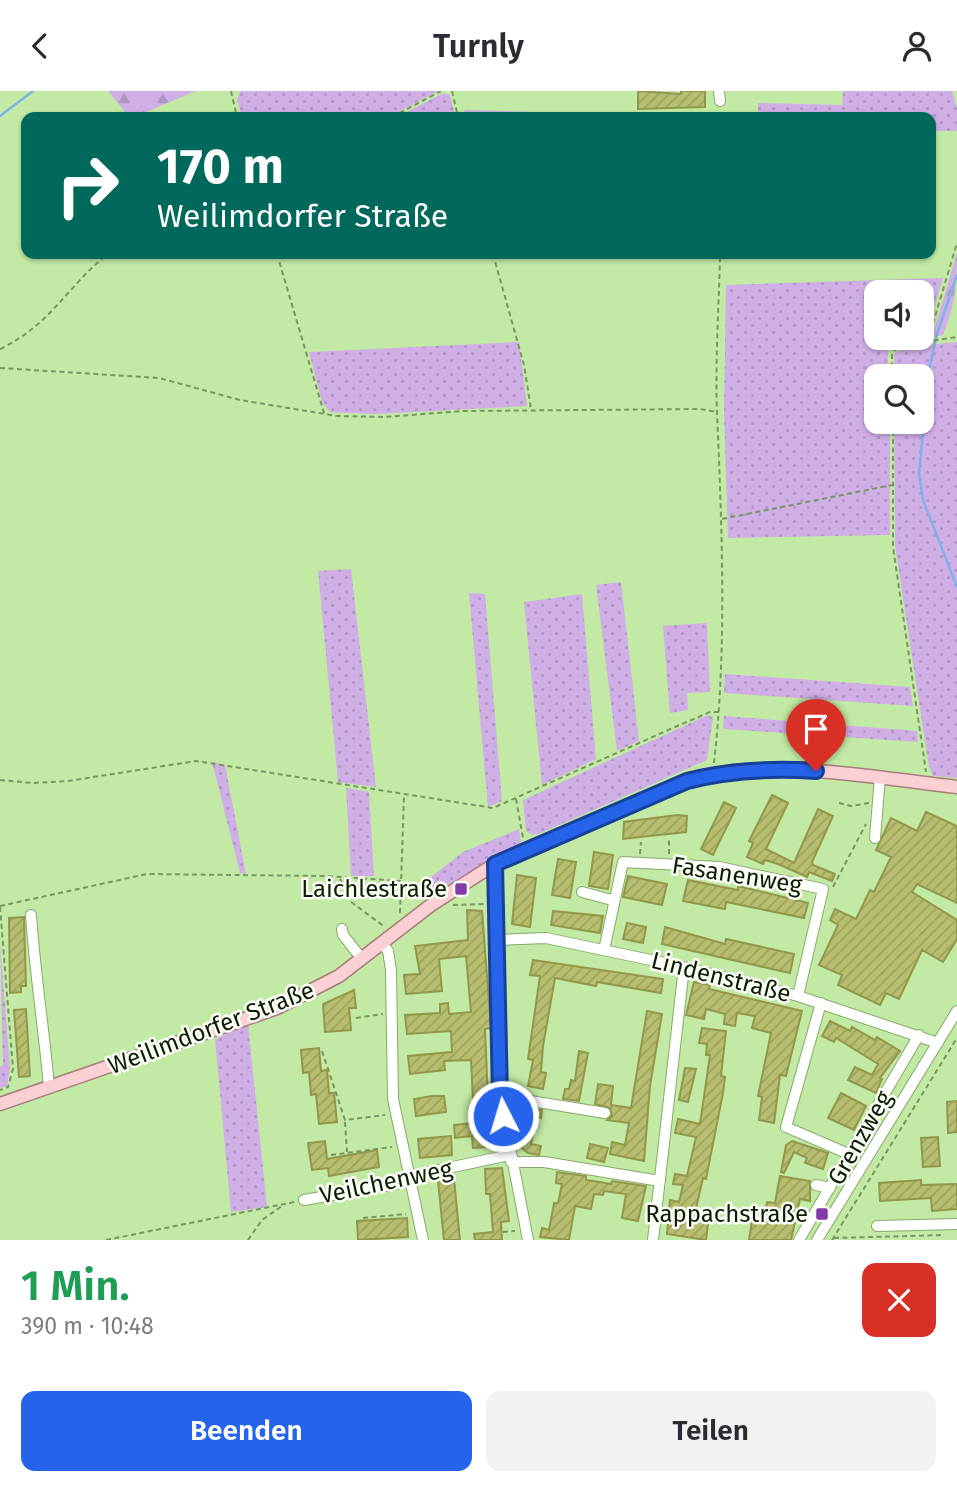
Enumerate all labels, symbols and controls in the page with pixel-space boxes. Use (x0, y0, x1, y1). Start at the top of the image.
icon: back (21, 27, 59, 65)
text: Turnly (433, 27, 524, 65)
icon: person (898, 27, 936, 65)
text: 170 m (157, 137, 284, 196)
icon: right (42, 140, 133, 231)
text: Weilimdorfer Straße (157, 197, 448, 235)
map controls (864, 280, 934, 434)
button: sound (864, 280, 934, 350)
button: search (864, 364, 934, 434)
pin (786, 699, 846, 771)
icon: arrive (797, 710, 835, 748)
street label: Fasanenweg (670, 851, 804, 899)
place label: Laichlestraße (301, 875, 447, 903)
marker: Laichlestraße (453, 881, 469, 897)
street label: Lindenstraße (648, 946, 794, 1008)
street label: Weilimdorfer Straße (104, 976, 318, 1080)
position arrow (466, 1079, 540, 1153)
street label: Grenzweg (822, 1085, 898, 1190)
street label: Veilchenweg (317, 1154, 455, 1210)
place label: Rappachstraße (645, 1200, 808, 1228)
marker: Rappachstraße (814, 1206, 830, 1222)
text: 1 Min. (21, 1261, 130, 1311)
button: close (862, 1263, 936, 1337)
text: 390 m · 10:48 (21, 1312, 154, 1340)
button: Beenden (21, 1391, 472, 1471)
button: Teilen (486, 1391, 936, 1471)

